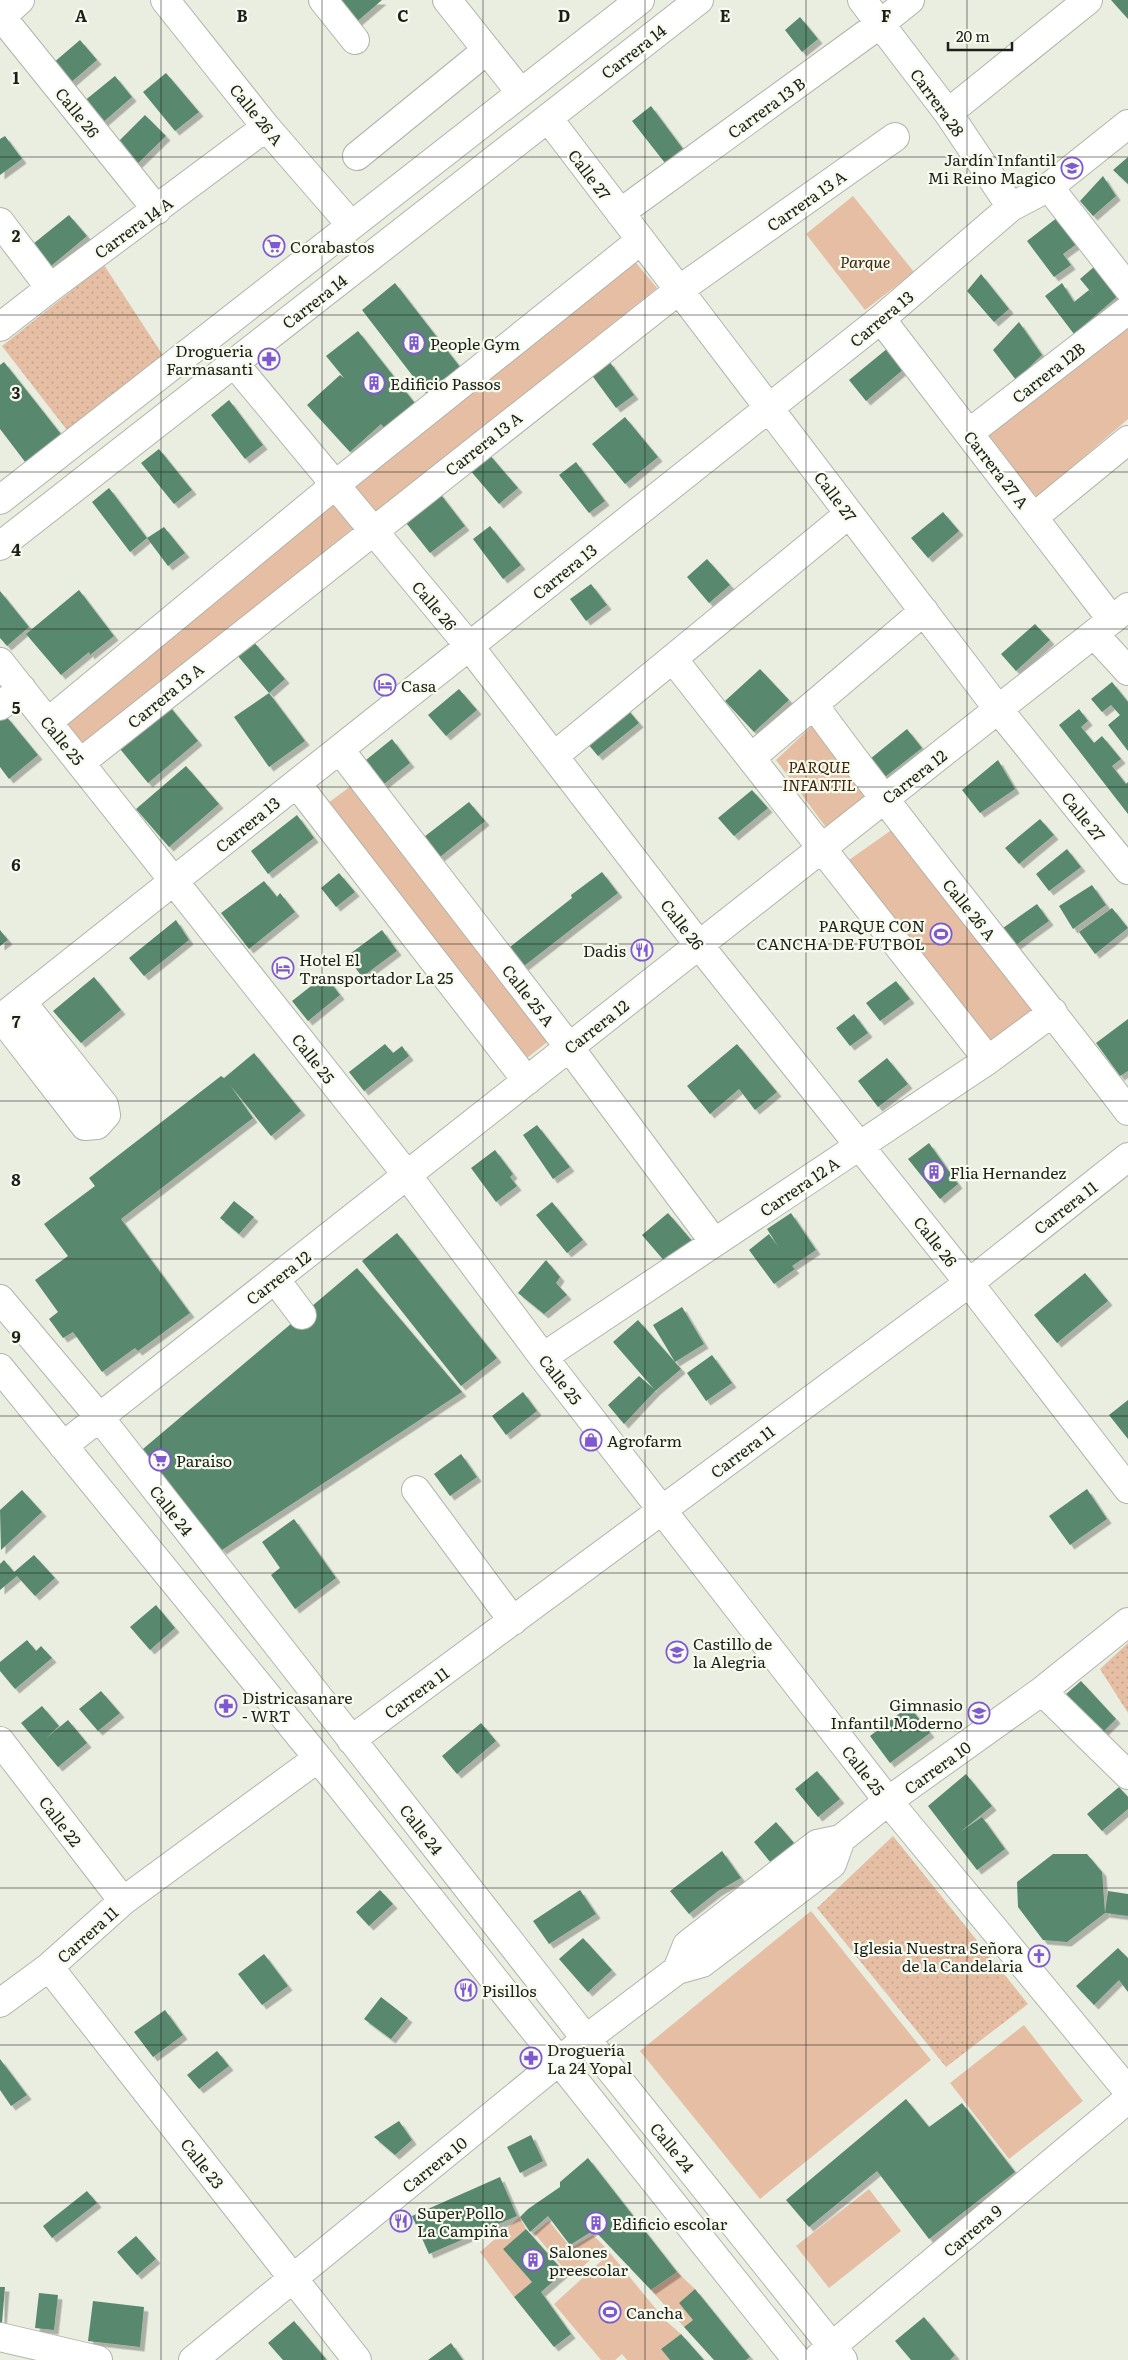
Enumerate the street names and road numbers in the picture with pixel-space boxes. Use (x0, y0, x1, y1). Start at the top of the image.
street label: Carrera 14 (595, 18, 671, 84)
street label: Carrera 28 (905, 63, 971, 141)
street label: Carrera 13 B (722, 71, 810, 143)
street label: Calle 26 A (225, 78, 290, 150)
street label: Calle 26 (50, 82, 106, 143)
street label: Calle 27 (563, 144, 617, 204)
street label: Carrera 13 A (761, 164, 851, 236)
street label: Carrera 14 A (89, 190, 177, 264)
street label: Carrera 14 (276, 268, 352, 334)
street label: Carrera 13 (844, 284, 918, 352)
street label: Carrera 12B (1006, 336, 1090, 408)
street label: Carrera 13 A (439, 405, 527, 481)
street label: Carrera 27 A (959, 425, 1035, 513)
street label: Calle 27 (809, 466, 863, 526)
street label: Carrera 13 (526, 537, 602, 605)
street label: Calle 26 (407, 575, 463, 635)
street label: Carrera 13 A (122, 657, 209, 733)
street label: Calle 25 (35, 710, 91, 770)
street label: Carrera 12 (876, 743, 952, 809)
street label: Calle 27 (1056, 786, 1112, 846)
street label: Carrera 13 (209, 790, 285, 858)
street label: Calle 26 A (938, 873, 1003, 945)
street label: Calle 26 (656, 894, 711, 955)
street label: Calle 25 A (497, 959, 561, 1031)
street label: Carrera 12 (558, 993, 634, 1059)
street label: Calle 25 (287, 1028, 341, 1088)
street label: Carrera 12 A (754, 1150, 844, 1222)
street label: Carrera 11 (1028, 1174, 1102, 1240)
street label: Calle 26 (909, 1211, 964, 1272)
street label: Carrera 12 (240, 1244, 316, 1310)
street label: Calle 25 (534, 1349, 588, 1409)
street label: Carrera 11 (705, 1419, 780, 1483)
street label: Calle 24 (144, 1480, 200, 1541)
street label: Carrera 11 (379, 1660, 454, 1724)
street label: Carrera 10 (898, 1734, 976, 1800)
street label: Calle 25 (837, 1740, 891, 1800)
street label: Calle 22 (34, 1791, 88, 1851)
street label: Calle 24 (394, 1799, 450, 1860)
street label: Carrera 11 (51, 1900, 123, 1968)
street label: Calle 24 (645, 2117, 701, 2177)
street label: Carrera 10 (396, 2130, 472, 2198)
street label: Calle 23 (176, 2133, 230, 2193)
street label: Carrera 9 (937, 2198, 1007, 2262)

